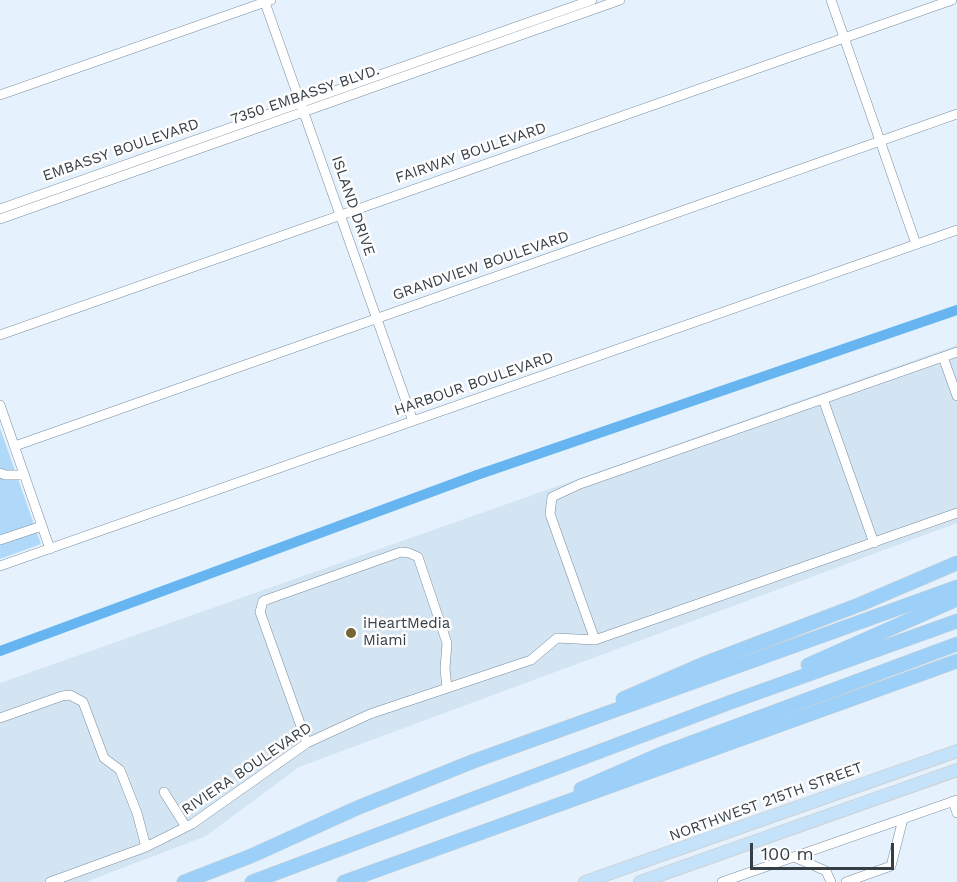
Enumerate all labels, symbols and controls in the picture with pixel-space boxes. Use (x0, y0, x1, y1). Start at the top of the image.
street label: 7350 EMBASSY BLVD. (228, 61, 382, 129)
street label: EMBASSY BOULEVARD (40, 115, 202, 185)
street label: FAIRWAY BOULEVARD (393, 119, 549, 187)
street label: ISLAND DRIVE (327, 154, 379, 258)
street label: GRANDVIEW BOULEVARD (390, 227, 572, 305)
street label: HARBOUR BOULEVARD (392, 348, 556, 420)
place label: iHeartMedia Miami (363, 615, 450, 650)
marker: iHeartMedia Miami (344, 626, 358, 640)
street label: RIVIERA BOULEVARD (179, 719, 315, 819)
street label: NORTHWEST 215TH STREET (667, 759, 865, 845)
scale bar (753, 831, 897, 869)
text: 100 m (761, 843, 814, 864)

